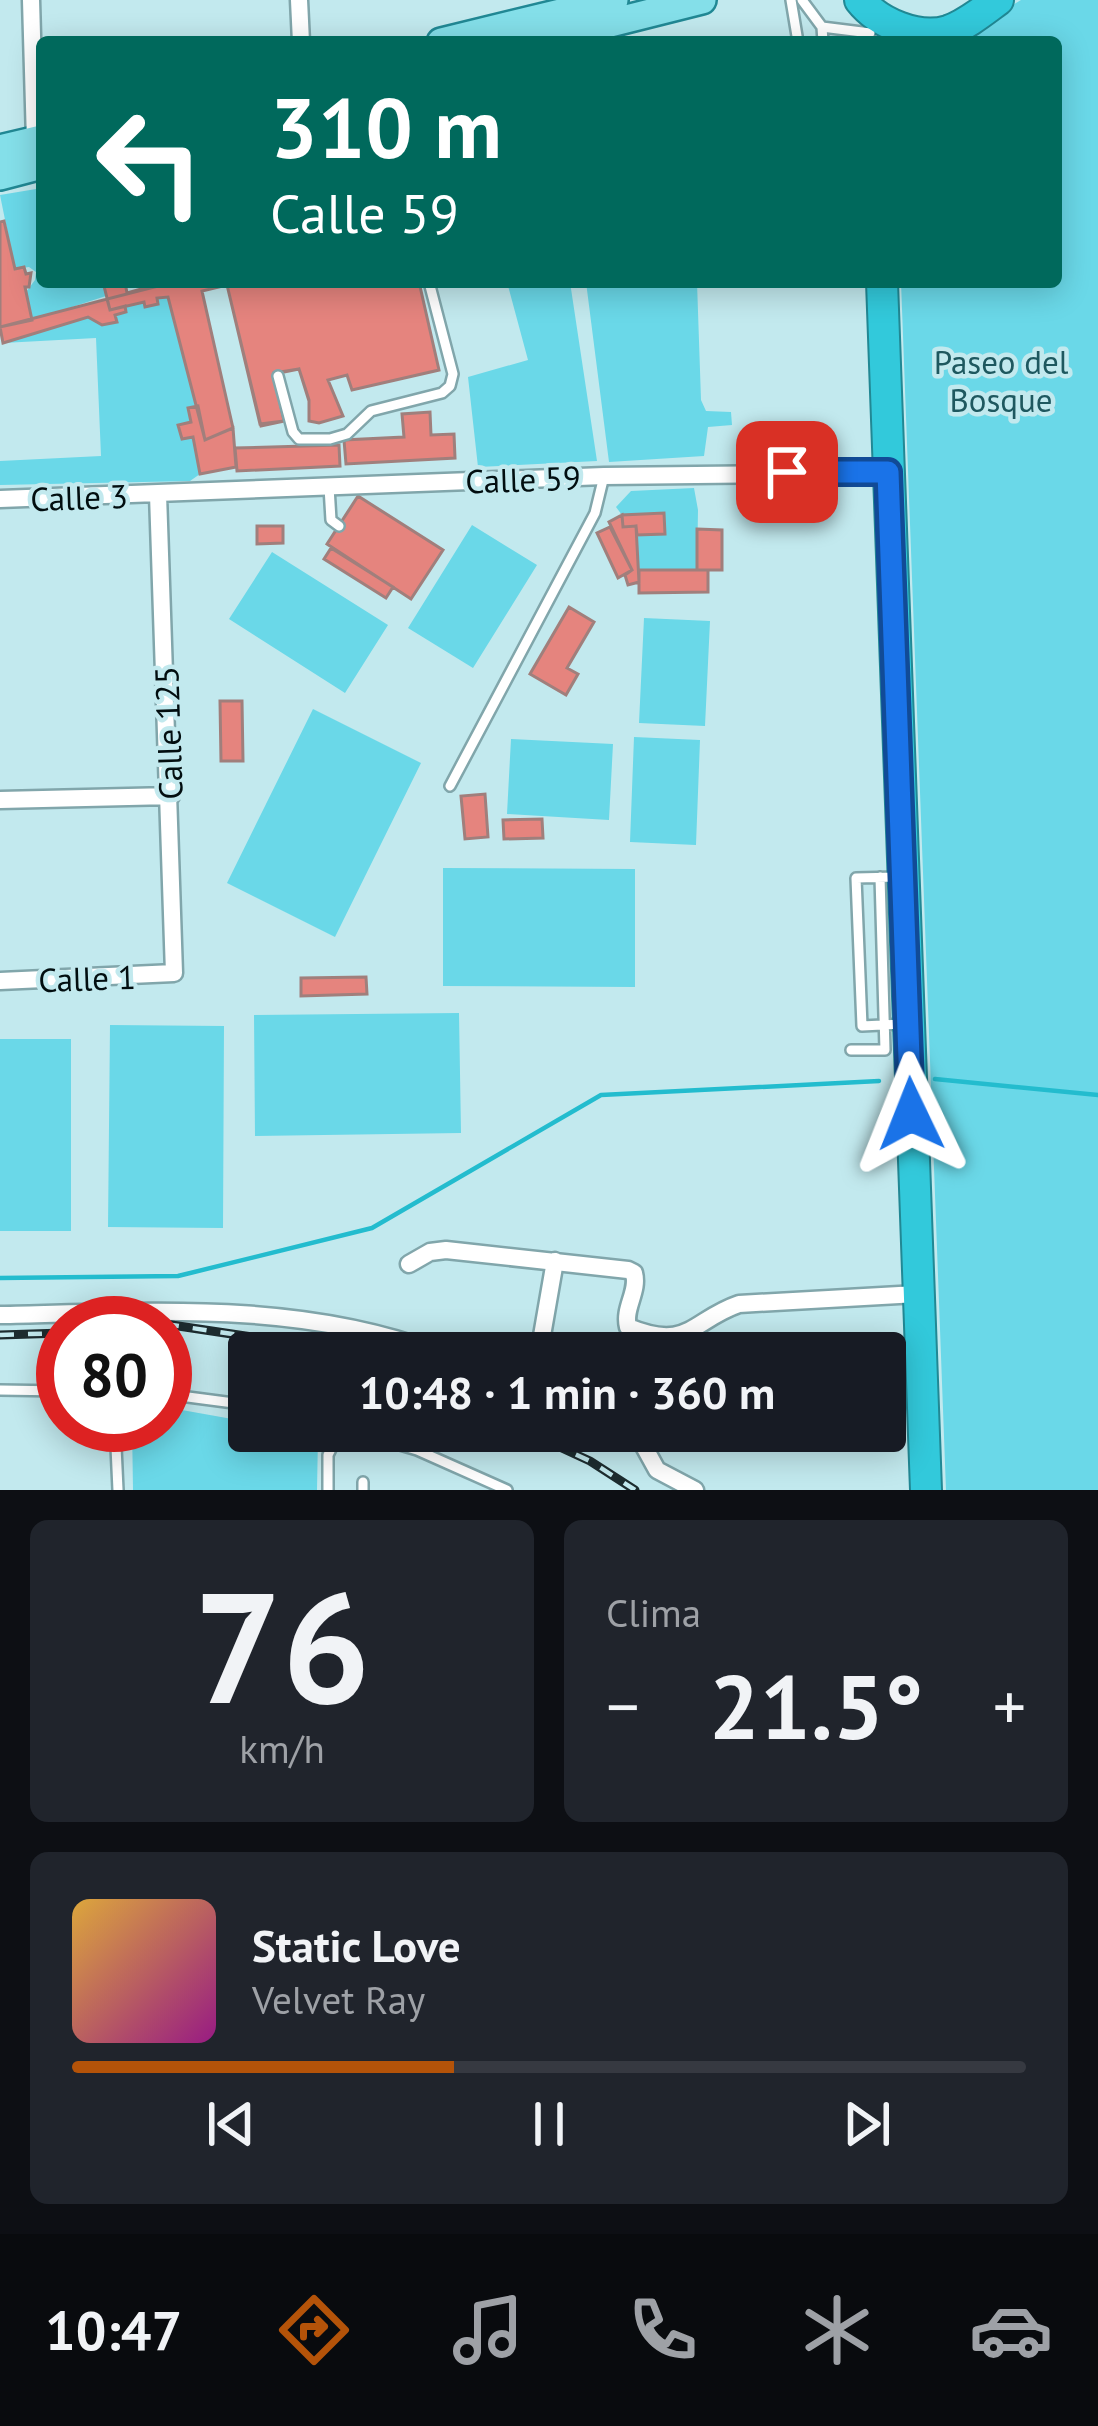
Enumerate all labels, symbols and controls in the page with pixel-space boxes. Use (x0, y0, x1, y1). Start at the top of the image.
text: 310 m (270, 72, 502, 181)
icon: left (72, 84, 228, 240)
text: Calle 59 (270, 178, 459, 248)
park label: Paseo del Bosque (934, 340, 1069, 421)
pin (736, 421, 838, 523)
icon: arrive (754, 439, 820, 505)
street label: Calle 59 (465, 455, 581, 503)
street label: Calle 3 (30, 474, 128, 520)
street label: Calle 125 (144, 666, 192, 800)
street label: Calle 1 (38, 955, 136, 1001)
position arrow (848, 1051, 974, 1177)
speed limit sign: 80 (36, 1296, 192, 1452)
text: 10:48 · 1 min · 360 m (359, 1363, 775, 1421)
text: 76 (194, 1544, 370, 1746)
text: Clima (606, 1587, 701, 1638)
text: 21.5° (709, 1647, 923, 1764)
text: − (606, 1663, 639, 1748)
text: + (993, 1663, 1026, 1748)
text: km/h (239, 1723, 325, 1774)
text: Static Love (252, 1916, 461, 1974)
text: Velvet Ray (252, 1974, 425, 2025)
icon: previous (198, 2091, 264, 2157)
icon: pause (516, 2091, 582, 2157)
icon: next (834, 2091, 900, 2157)
icon: directions (272, 2288, 356, 2372)
icon: music (446, 2288, 530, 2372)
icon: phone (621, 2288, 705, 2372)
icon: climate (795, 2288, 879, 2372)
icon: car (969, 2288, 1053, 2372)
text: 10:47 (45, 2295, 182, 2365)

